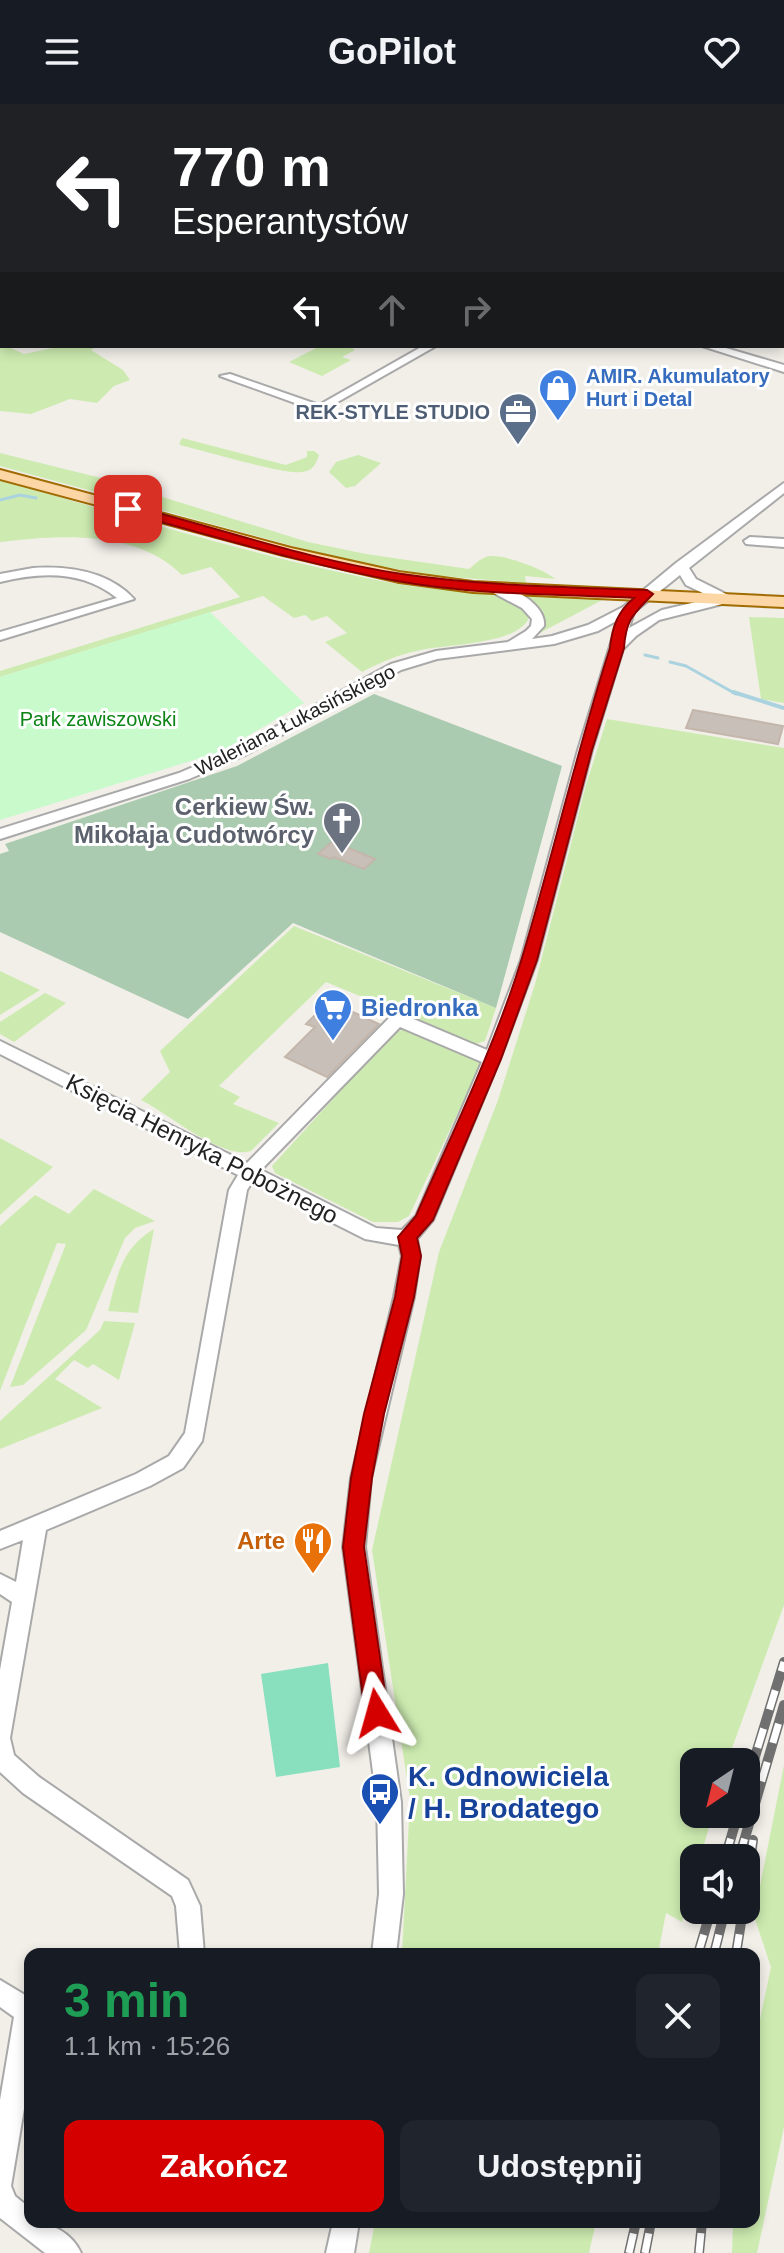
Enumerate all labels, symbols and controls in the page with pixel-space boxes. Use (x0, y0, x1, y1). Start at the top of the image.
icon: menu (40, 30, 84, 74)
icon: heart (700, 30, 744, 74)
text: GoPilot (328, 31, 456, 72)
text: 770 m (172, 135, 331, 198)
icon: left (40, 136, 144, 240)
text: Esperantystów (172, 201, 408, 242)
icon: left (286, 288, 330, 332)
icon: ahead (370, 288, 414, 332)
icon: right (454, 288, 498, 332)
place label: AMIR. Akumulatory Hurt i Detal (586, 365, 771, 410)
shop icon: AMIR. Akumulatory Hurt i Detal (537, 367, 579, 422)
office icon: REK-STYLE STUDIO (497, 391, 539, 446)
place label: REK-STYLE STUDIO (296, 401, 490, 423)
pin (94, 475, 162, 543)
icon: arrive (106, 487, 150, 531)
street label: Waleriana Łukasińskiego (191, 660, 399, 780)
park label: Park zawiszowski (20, 708, 176, 730)
place label: Cerkiew Św. Mikołaja Cudotwórcy (74, 793, 315, 848)
church icon: Cerkiew Św. Mikołaja Cudotwórcy (321, 800, 363, 855)
supermarket icon: Biedronka (312, 987, 354, 1042)
place label: Biedronka (361, 994, 479, 1021)
street label: Księcia Henryka Pobożnego (62, 1068, 343, 1229)
restaurant icon: Arte (292, 1520, 334, 1575)
place label: Arte (237, 1527, 285, 1554)
position arrow (335, 1671, 419, 1755)
north arrow (680, 1748, 760, 1828)
map controls (680, 1748, 760, 1924)
place label: K. Odnowiciela / H. Brodatego (408, 1761, 609, 1824)
bus stop icon: K. Odnowiciela / H. Brodatego (359, 1771, 401, 1826)
button: sound (680, 1844, 760, 1924)
text: 3 min (64, 1974, 189, 2027)
button: close (636, 1974, 720, 2058)
text: 1.1 km · 15:26 (64, 2031, 230, 2061)
button: Zakończ (64, 2120, 384, 2212)
button: Udostępnij (400, 2120, 720, 2212)

